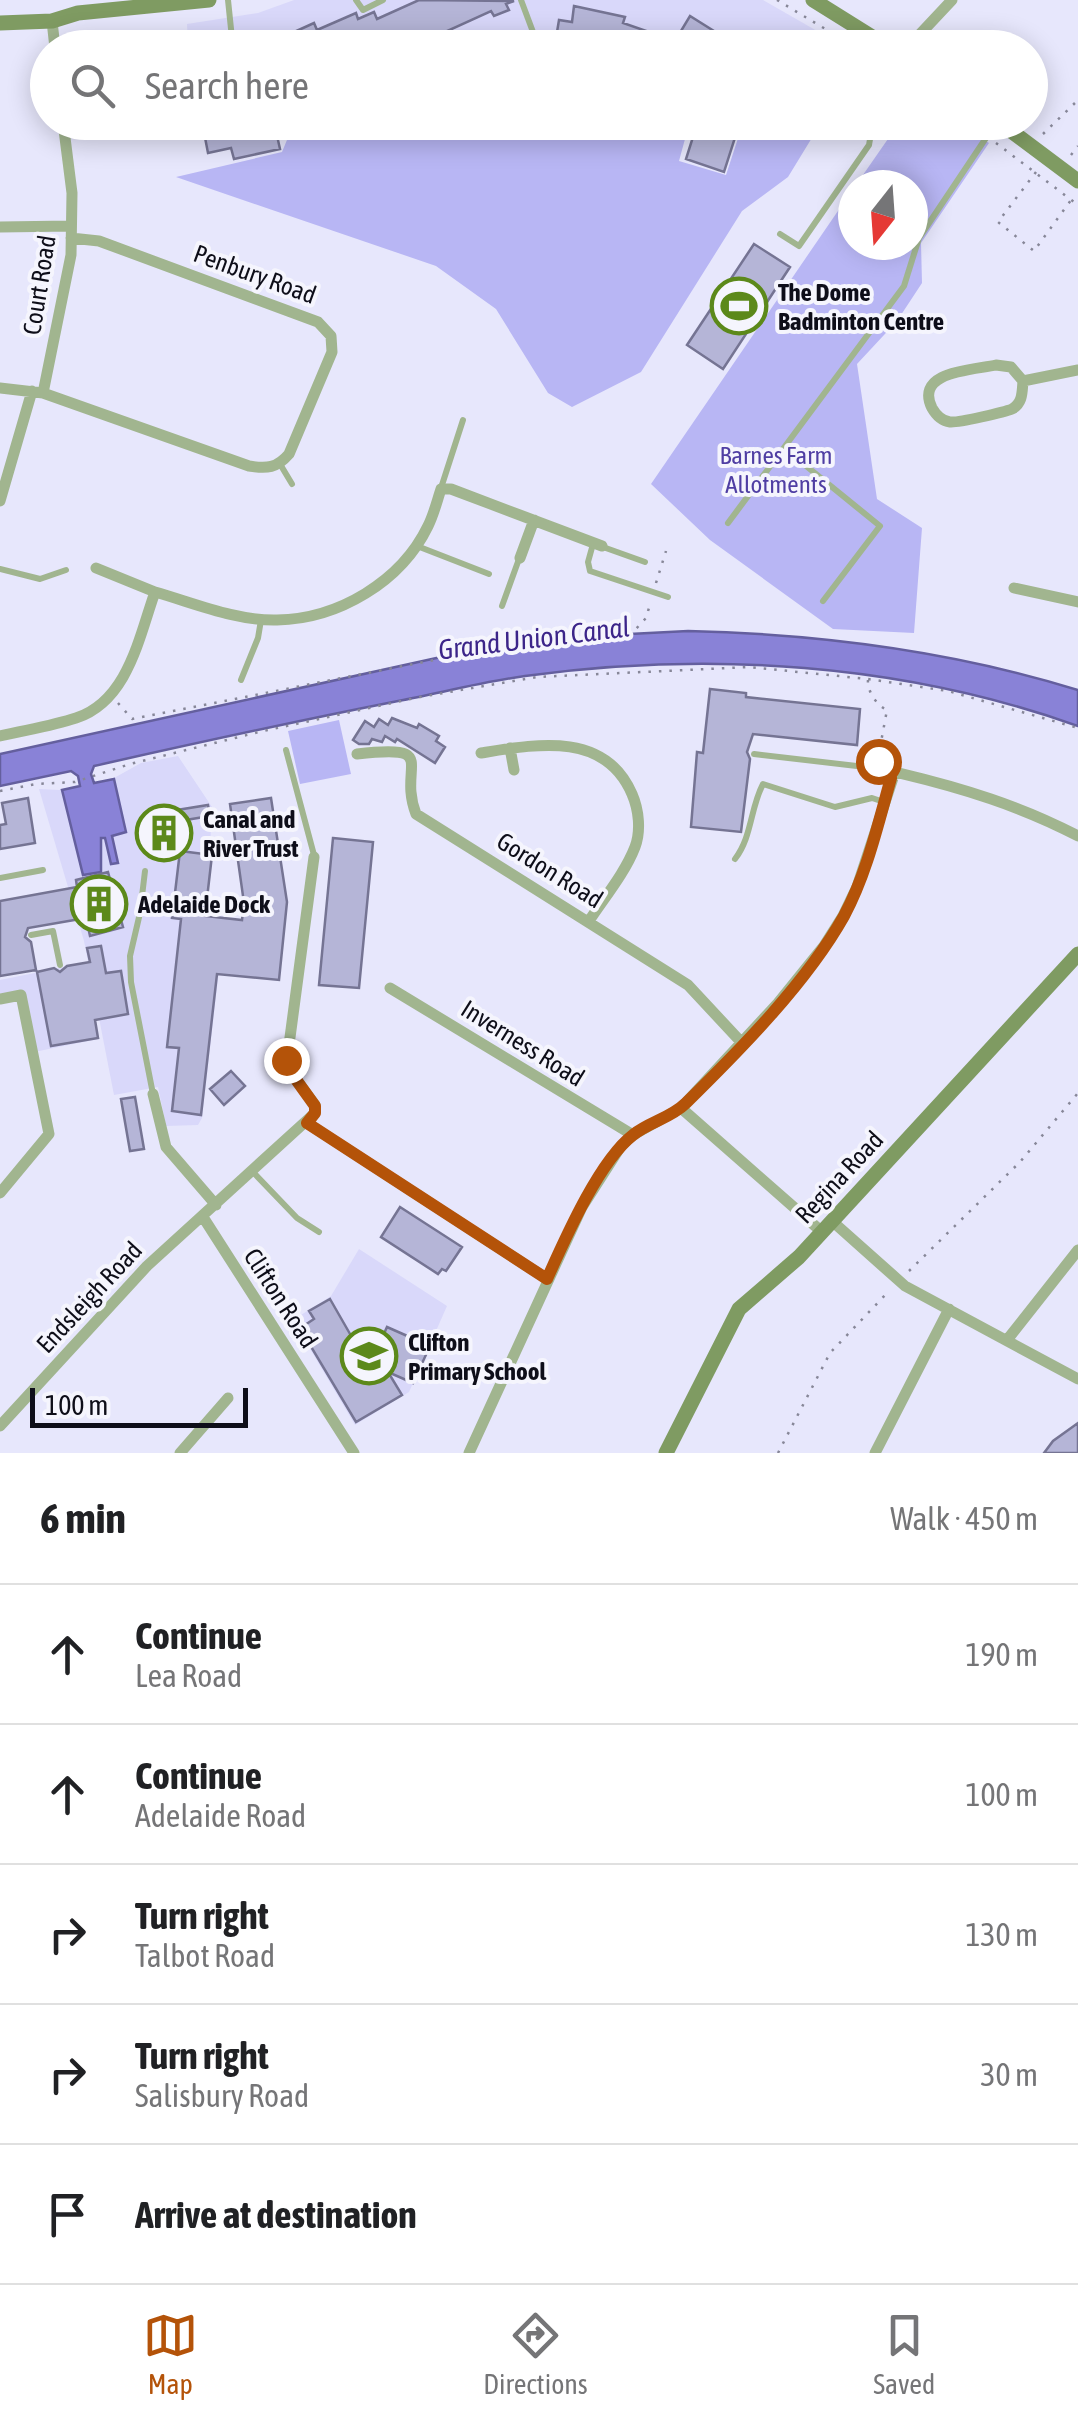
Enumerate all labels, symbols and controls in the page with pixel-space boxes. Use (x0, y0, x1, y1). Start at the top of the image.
search box (30, 30, 1048, 140)
icon: search (65, 58, 120, 113)
text: Search here (145, 64, 309, 107)
north arrow (838, 170, 928, 260)
street label: Court Road (17, 233, 61, 337)
street label: Penbury Road (190, 239, 320, 309)
sports icon: The Dome Badminton Centre (709, 276, 769, 336)
place label: The Dome Badminton Centre (778, 278, 944, 335)
park label: Barnes Farm Allotments (719, 441, 833, 498)
water label: Grand Union Canal (436, 610, 632, 666)
route start (856, 739, 902, 785)
building icon: Canal and River Trust (134, 803, 194, 863)
place label: Canal and River Trust (203, 805, 299, 862)
street label: Gordon Road (492, 827, 608, 913)
building icon: Adelaide Dock (69, 874, 129, 934)
place label: Adelaide Dock (137, 890, 271, 918)
street label: Inverness Road (456, 994, 590, 1092)
route end (264, 1038, 310, 1084)
street label: Regina Road (789, 1125, 889, 1229)
street label: Endsleigh Road (31, 1236, 147, 1358)
street label: Clifton Road (239, 1243, 323, 1353)
school or university icon: Clifton Primary School (339, 1326, 399, 1386)
place label: Clifton Primary School (408, 1328, 546, 1385)
scale bar (30, 1383, 248, 1428)
text: 100 m (45, 1389, 108, 1421)
text: 6 min (40, 1494, 126, 1542)
text: Walk · 450 m (890, 1500, 1038, 1537)
text: Continue (135, 1614, 262, 1657)
icon: ahead (40, 1627, 95, 1682)
text: 190 m (965, 1636, 1038, 1673)
text: Lea Road (135, 1657, 242, 1694)
text: Continue (135, 1754, 262, 1797)
icon: ahead (40, 1767, 95, 1822)
text: 100 m (965, 1776, 1038, 1813)
text: Adelaide Road (135, 1797, 306, 1834)
text: Turn right (135, 1894, 269, 1937)
icon: right (40, 1907, 95, 1962)
text: 130 m (965, 1916, 1038, 1953)
text: Talbot Road (135, 1937, 275, 1974)
text: Turn right (135, 2034, 269, 2077)
icon: right (40, 2047, 95, 2102)
text: 30 m (980, 2056, 1038, 2093)
text: Salisbury Road (135, 2077, 309, 2114)
icon: arrive (40, 2187, 95, 2242)
text: Arrive at destination (135, 2193, 417, 2236)
tab: Map (143, 2308, 198, 2400)
tab: Directions (483, 2308, 588, 2400)
tab: Saved (873, 2308, 935, 2400)

